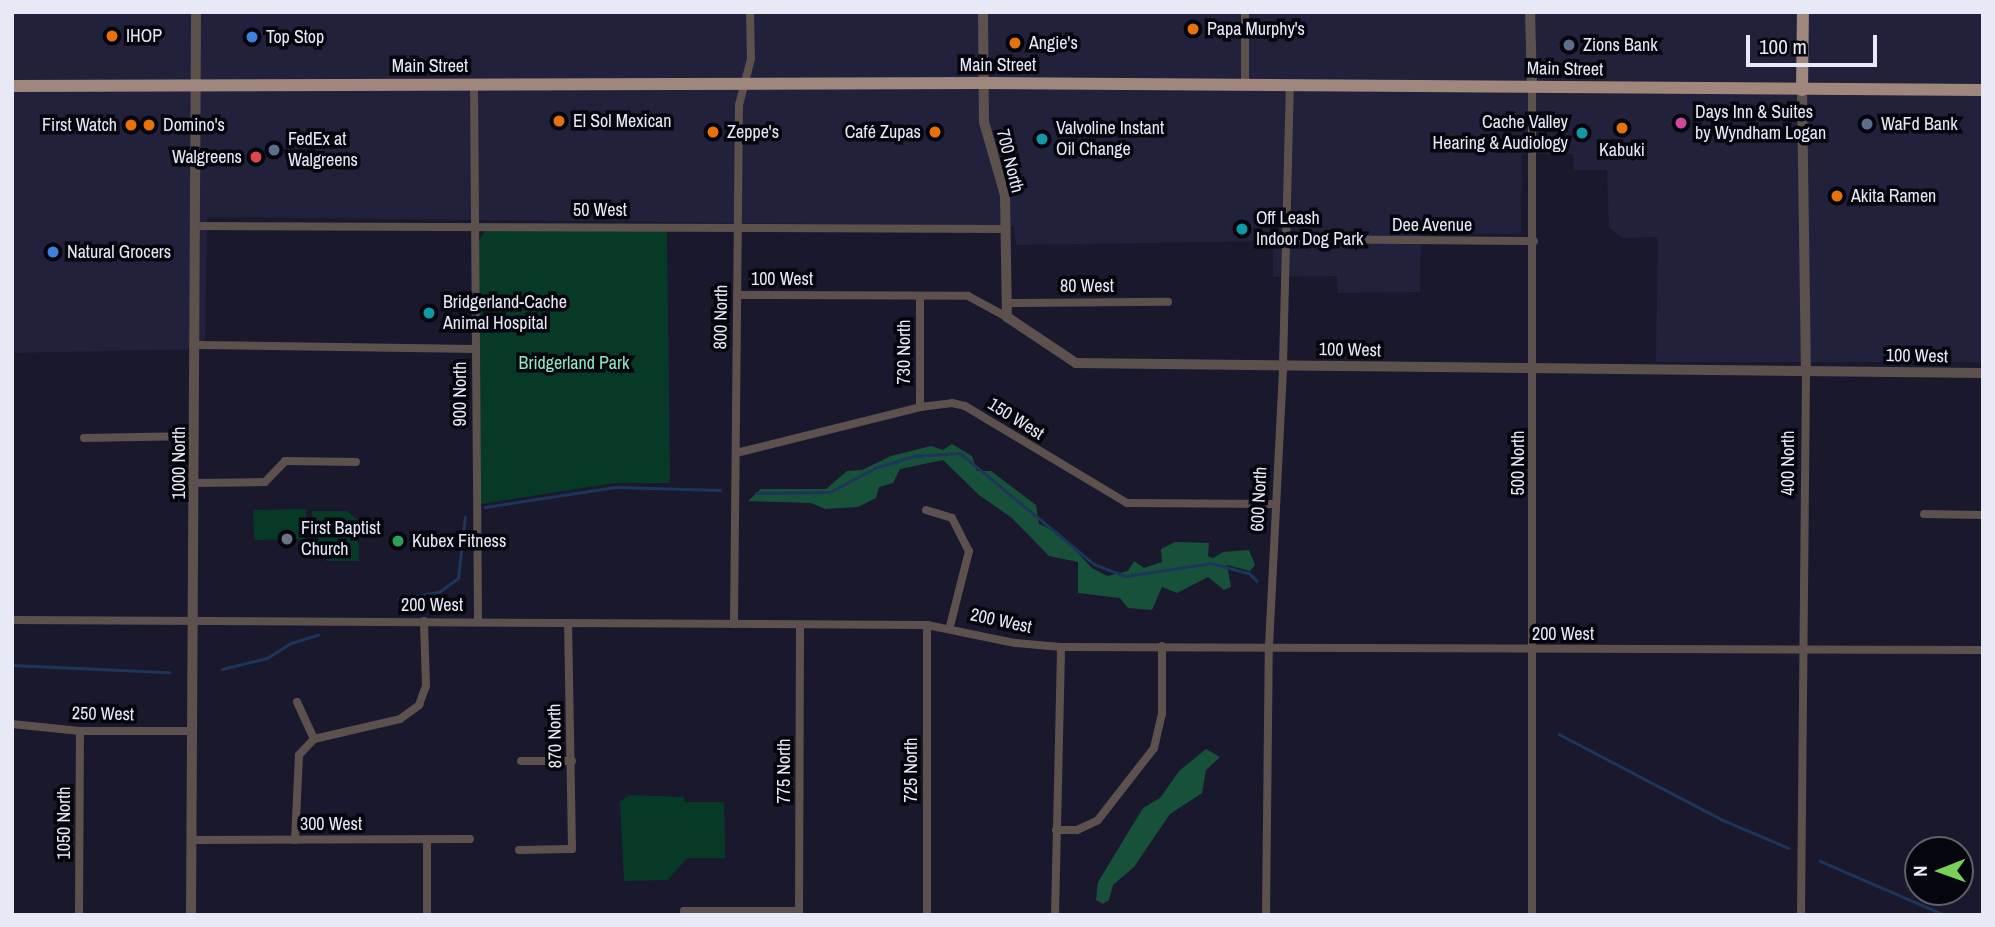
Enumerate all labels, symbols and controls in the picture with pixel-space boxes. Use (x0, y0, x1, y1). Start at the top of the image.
place label: Papa Murphy's (1207, 18, 1305, 40)
marker: Papa Murphy's (1185, 21, 1201, 37)
scale bar (1750, 21, 1881, 65)
place label: IHOP (126, 25, 162, 47)
place label: Top Stop (266, 26, 324, 48)
marker: IHOP (104, 28, 120, 44)
marker: Top Stop (244, 29, 260, 45)
place label: Angie's (1029, 32, 1078, 54)
text: 100 m (1759, 32, 1807, 61)
place label: Zions Bank (1583, 34, 1658, 56)
marker: Angie's (1007, 35, 1023, 51)
marker: Zions Bank (1561, 37, 1577, 53)
street label: Main Street (960, 54, 1036, 76)
street label: Main Street (392, 55, 468, 77)
street label: Main Street (1527, 58, 1603, 80)
place label: Days Inn & Suites by Wyndham Logan (1695, 102, 1826, 144)
place label: El Sol Mexican (573, 110, 671, 132)
place label: Cache Valley Hearing & Audiology (1432, 112, 1568, 154)
marker: El Sol Mexican (551, 113, 567, 129)
place label: WaFd Bank (1881, 113, 1958, 135)
place label: First Watch (42, 114, 117, 136)
place label: Domino's (163, 114, 225, 136)
marker: Days Inn & Suites by Wyndham Logan (1673, 115, 1689, 131)
marker: WaFd Bank (1859, 116, 1875, 132)
marker: First Watch (123, 117, 139, 133)
marker: Domino's (141, 117, 157, 133)
place label: Valvoline Instant Oil Change (1056, 118, 1164, 160)
marker: Kabuki (1614, 120, 1630, 136)
place label: Zeppe's (727, 121, 779, 143)
place label: Café Zupas (845, 121, 921, 143)
marker: Zeppe's (705, 124, 721, 140)
marker: Café Zupas (927, 124, 943, 140)
marker: Cache Valley Hearing & Audiology (1574, 125, 1590, 141)
street label: 700 North (992, 127, 1028, 195)
place label: FedEx at Walgreens (288, 129, 358, 172)
marker: Valvoline Instant Oil Change (1034, 131, 1050, 147)
place label: Kabuki (1599, 139, 1645, 161)
marker: FedEx at Walgreens (266, 142, 282, 158)
place label: Walgreens (172, 146, 242, 168)
marker: Walgreens (248, 149, 264, 165)
place label: Akita Ramen (1851, 185, 1936, 207)
marker: Akita Ramen (1829, 188, 1845, 204)
street label: 50 West (573, 199, 627, 221)
place label: Off Leash Indoor Dog Park (1256, 208, 1363, 250)
street label: Dee Avenue (1392, 214, 1472, 236)
marker: Off Leash Indoor Dog Park (1234, 221, 1250, 237)
place label: Natural Grocers (67, 241, 171, 263)
marker: Natural Grocers (45, 244, 61, 260)
street label: 100 West (751, 268, 813, 290)
street label: 80 West (1060, 275, 1114, 297)
street label: 800 North (710, 284, 732, 350)
place label: Bridgerland-Cache Animal Hospital (443, 292, 567, 334)
marker: Bridgerland-Cache Animal Hospital (421, 305, 437, 321)
street label: 730 North (893, 320, 915, 384)
street label: 100 West (1319, 339, 1381, 361)
street label: 100 West (1886, 345, 1948, 367)
park label: Bridgerland Park (519, 352, 629, 374)
street label: 900 North (449, 362, 471, 426)
street label: 150 West (984, 393, 1048, 445)
street label: 1000 North (168, 426, 190, 500)
street label: 500 North (1507, 431, 1529, 495)
street label: 400 North (1777, 431, 1799, 495)
street label: 600 North (1247, 466, 1271, 532)
place label: First Baptist Church (301, 518, 381, 560)
place label: Kubex Fitness (412, 530, 506, 552)
marker: First Baptist Church (279, 531, 295, 547)
marker: Kubex Fitness (390, 533, 406, 549)
street label: 200 West (401, 594, 463, 616)
street label: 200 West (968, 604, 1034, 638)
street label: 200 West (1532, 623, 1594, 645)
street label: 250 West (72, 703, 134, 725)
street label: 870 North (544, 703, 566, 769)
street label: 725 North (900, 738, 922, 802)
street label: 775 North (773, 739, 795, 803)
street label: 1050 North (53, 786, 75, 860)
street label: 300 West (300, 813, 362, 835)
north arrow (1904, 836, 1974, 906)
text: N (1907, 865, 1933, 877)

